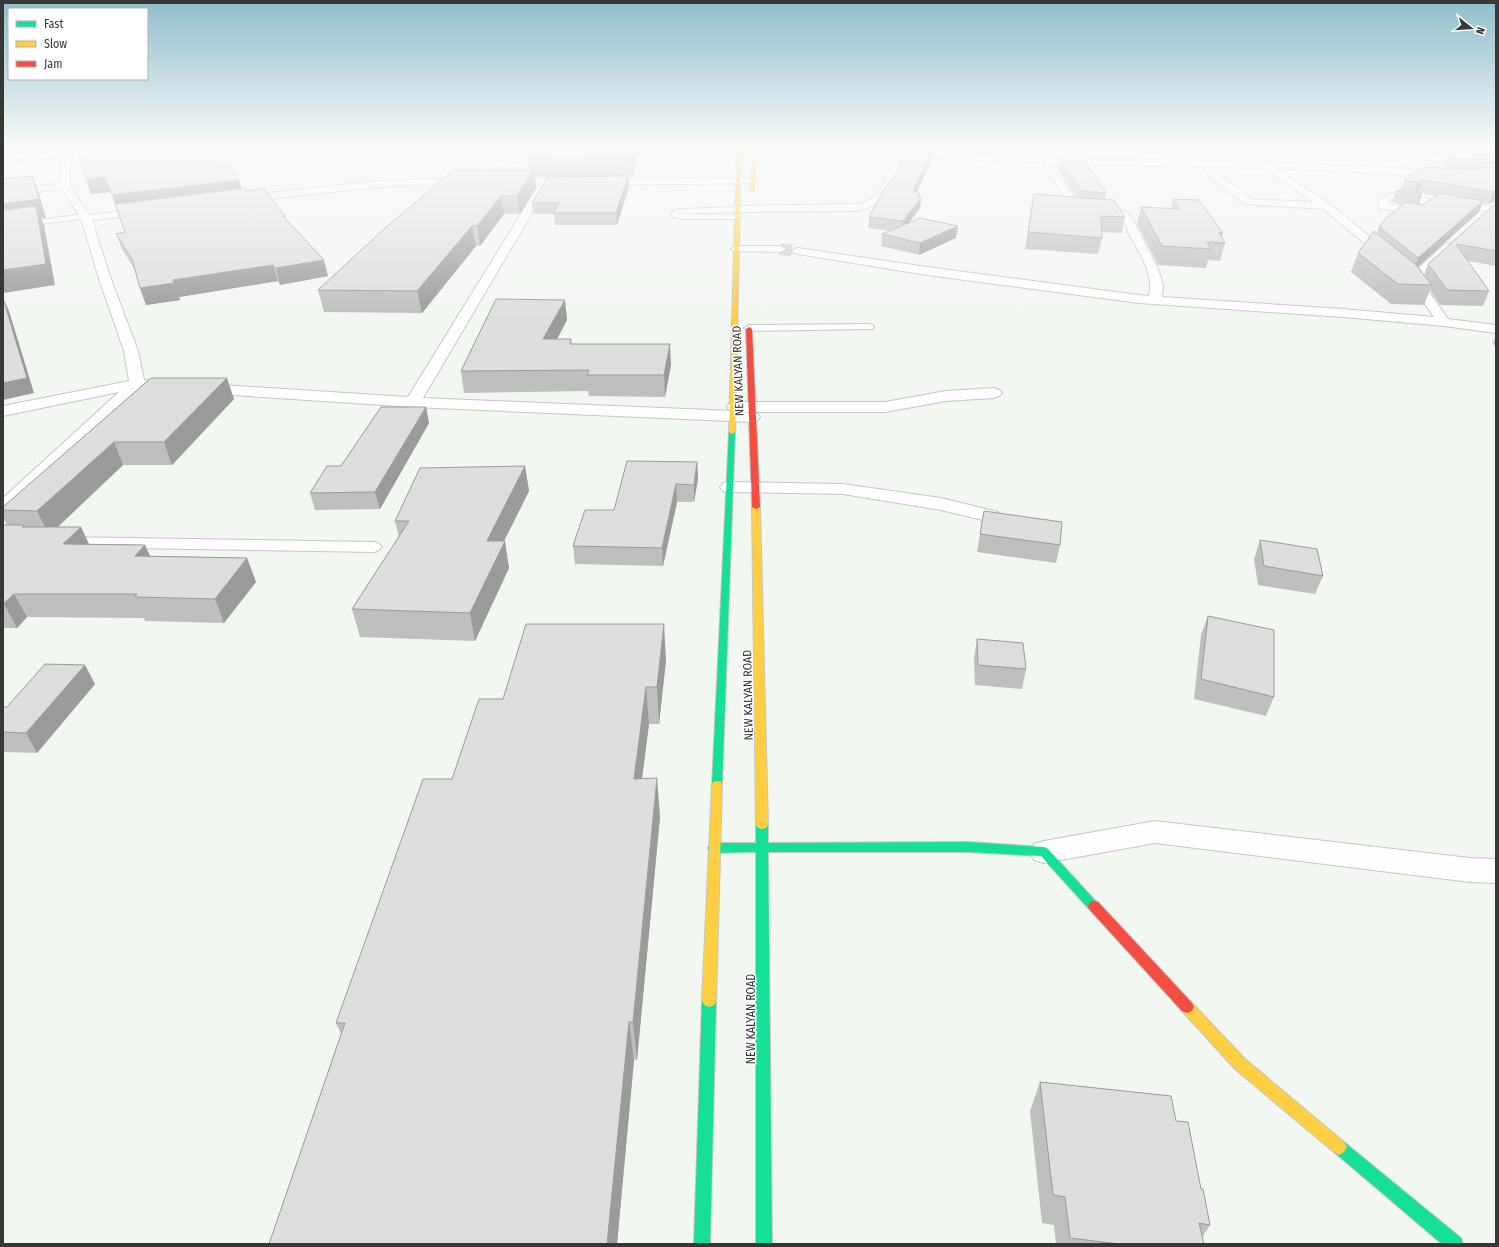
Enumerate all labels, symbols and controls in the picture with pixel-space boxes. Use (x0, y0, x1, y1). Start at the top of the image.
legend (8, 8, 148, 80)
north arrow (1451, 8, 1491, 48)
text: Fast (44, 17, 63, 31)
text: N (1473, 26, 1487, 36)
text: Slow (44, 37, 67, 51)
text: Jam (44, 57, 62, 71)
street label: NEW KALYAN ROAD (729, 325, 747, 416)
street label: NEW KALYAN ROAD (740, 650, 756, 740)
street label: NEW KALYAN ROAD (744, 974, 758, 1064)

